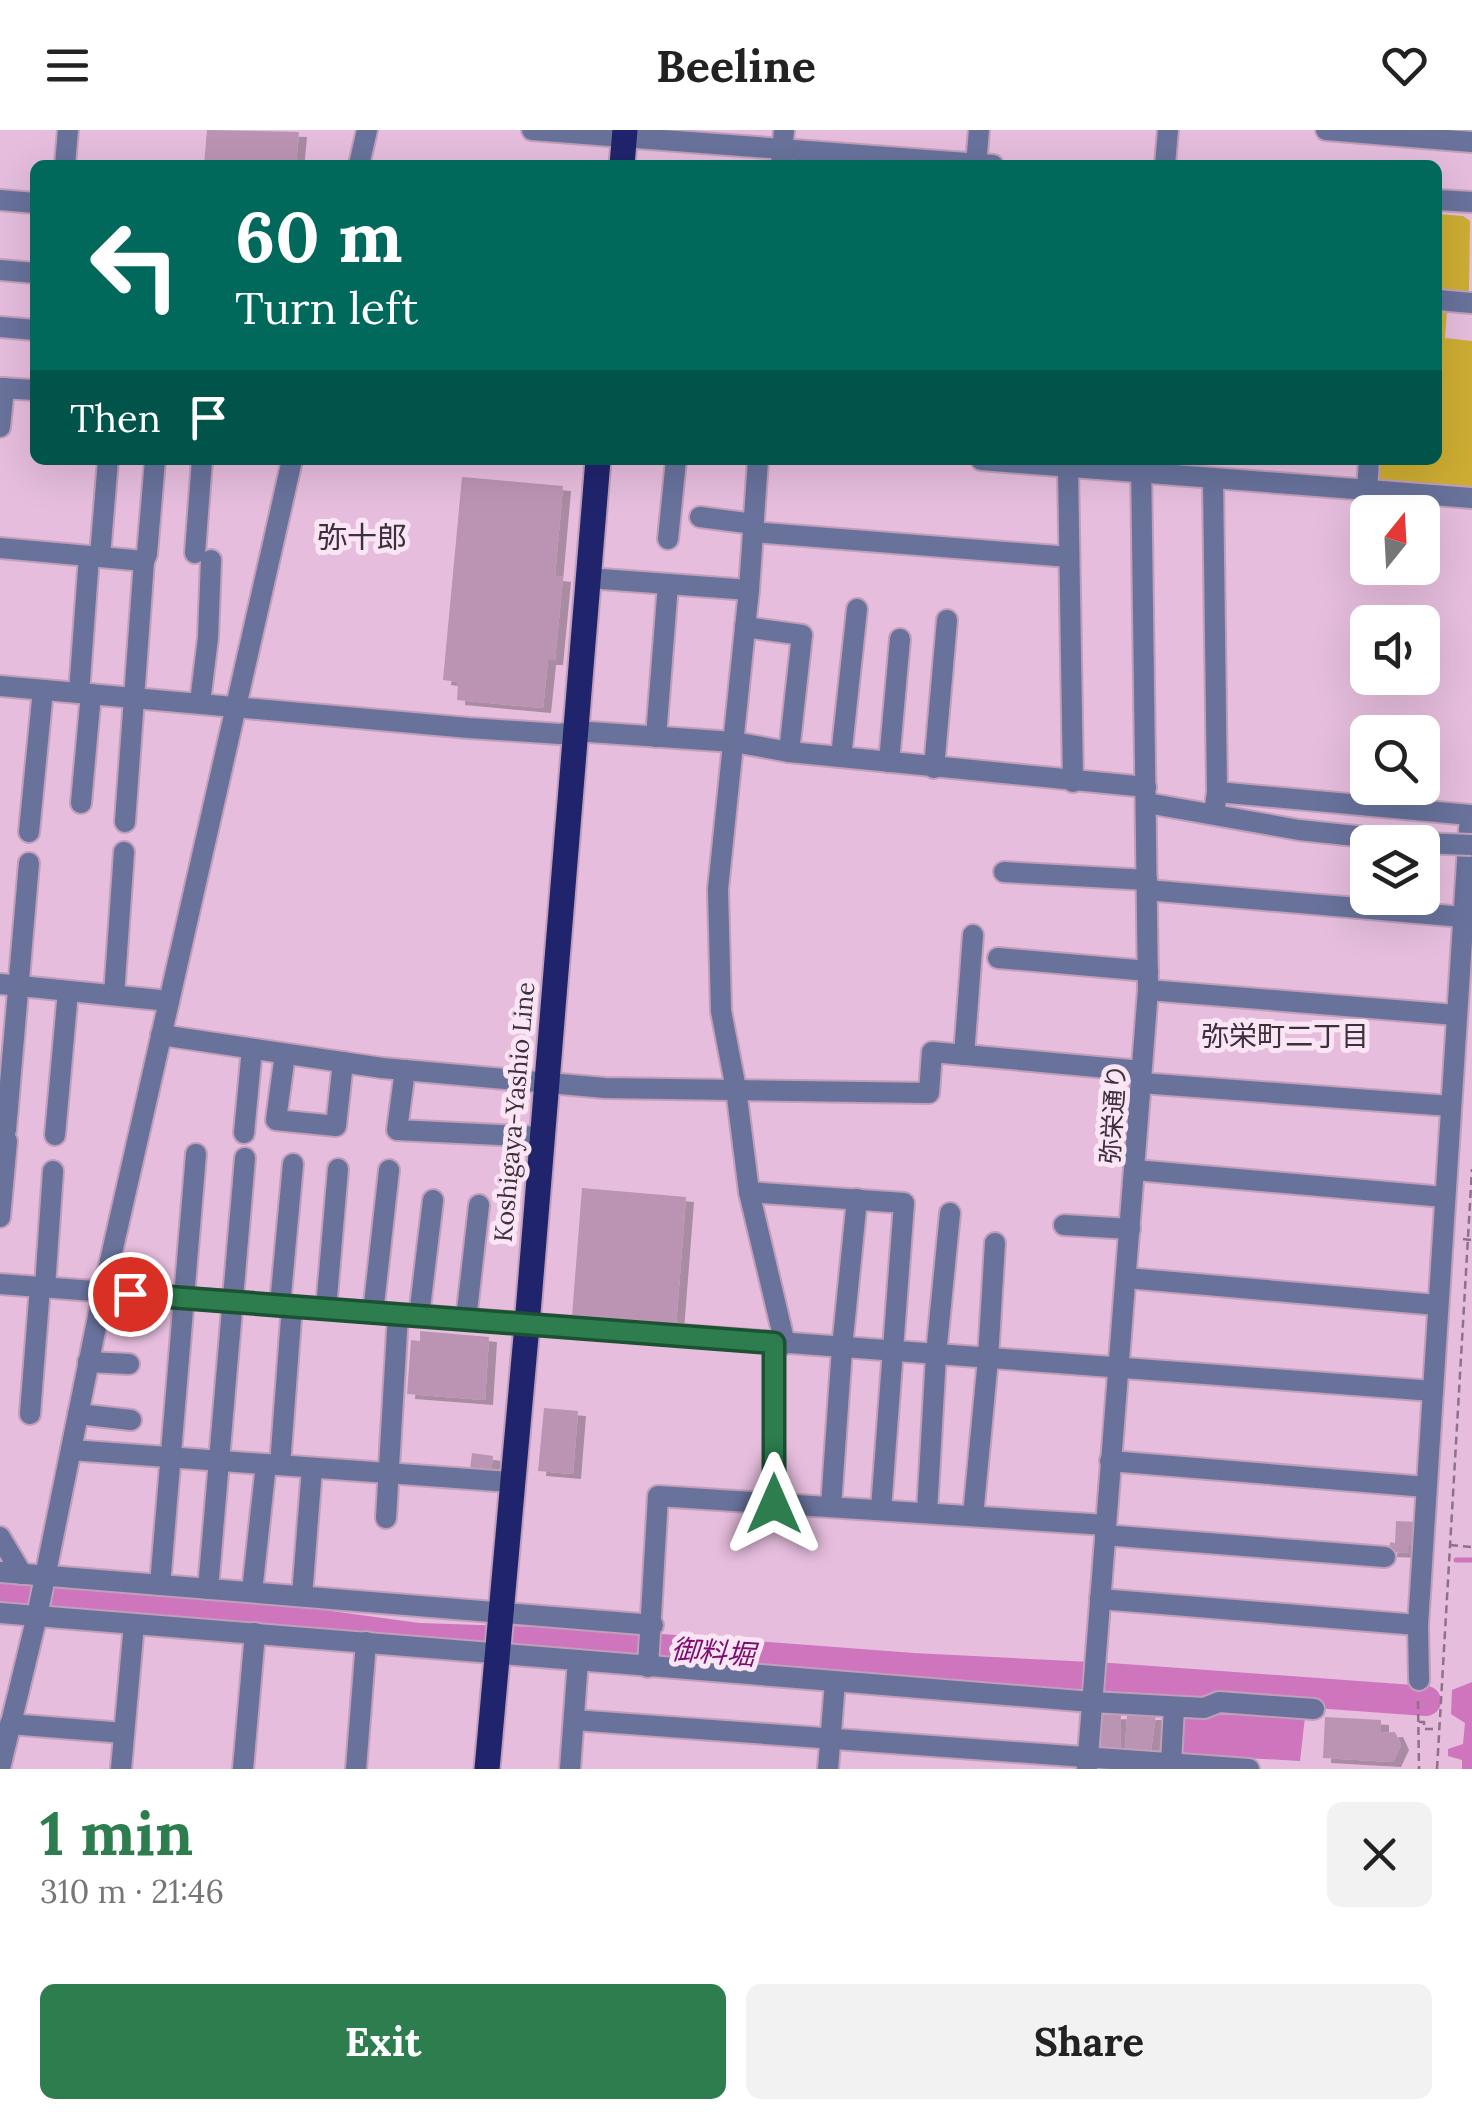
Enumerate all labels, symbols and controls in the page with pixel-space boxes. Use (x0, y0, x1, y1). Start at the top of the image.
text: Beeline (656, 37, 816, 94)
icon: menu (40, 38, 95, 93)
icon: heart (1377, 38, 1432, 93)
text: 60 m (235, 192, 403, 281)
icon: left (70, 200, 200, 330)
text: Turn left (235, 279, 418, 336)
icon: arrive (181, 390, 236, 445)
text: Then (70, 394, 161, 442)
north arrow (1350, 495, 1440, 585)
map controls (1350, 495, 1440, 915)
district label: 弥十郎 (317, 518, 407, 556)
button: sound (1350, 605, 1440, 695)
button: search (1350, 715, 1440, 805)
button: layers (1350, 825, 1440, 915)
street label: Koshigaya-Yashio Line (487, 981, 541, 1243)
district label: 弥栄町二丁目 (1201, 1018, 1369, 1054)
street label: 弥栄通り (1094, 1063, 1132, 1165)
pin (88, 1252, 173, 1337)
icon: arrive (103, 1267, 158, 1322)
position arrow (722, 1452, 826, 1556)
water label: 御料堀 (670, 1631, 760, 1673)
text: 1 min (40, 1795, 193, 1871)
button: close (1327, 1802, 1432, 1907)
text: 310 m · 21:46 (40, 1871, 224, 1912)
button: Exit (40, 1984, 726, 2099)
button: Share (746, 1984, 1432, 2099)

